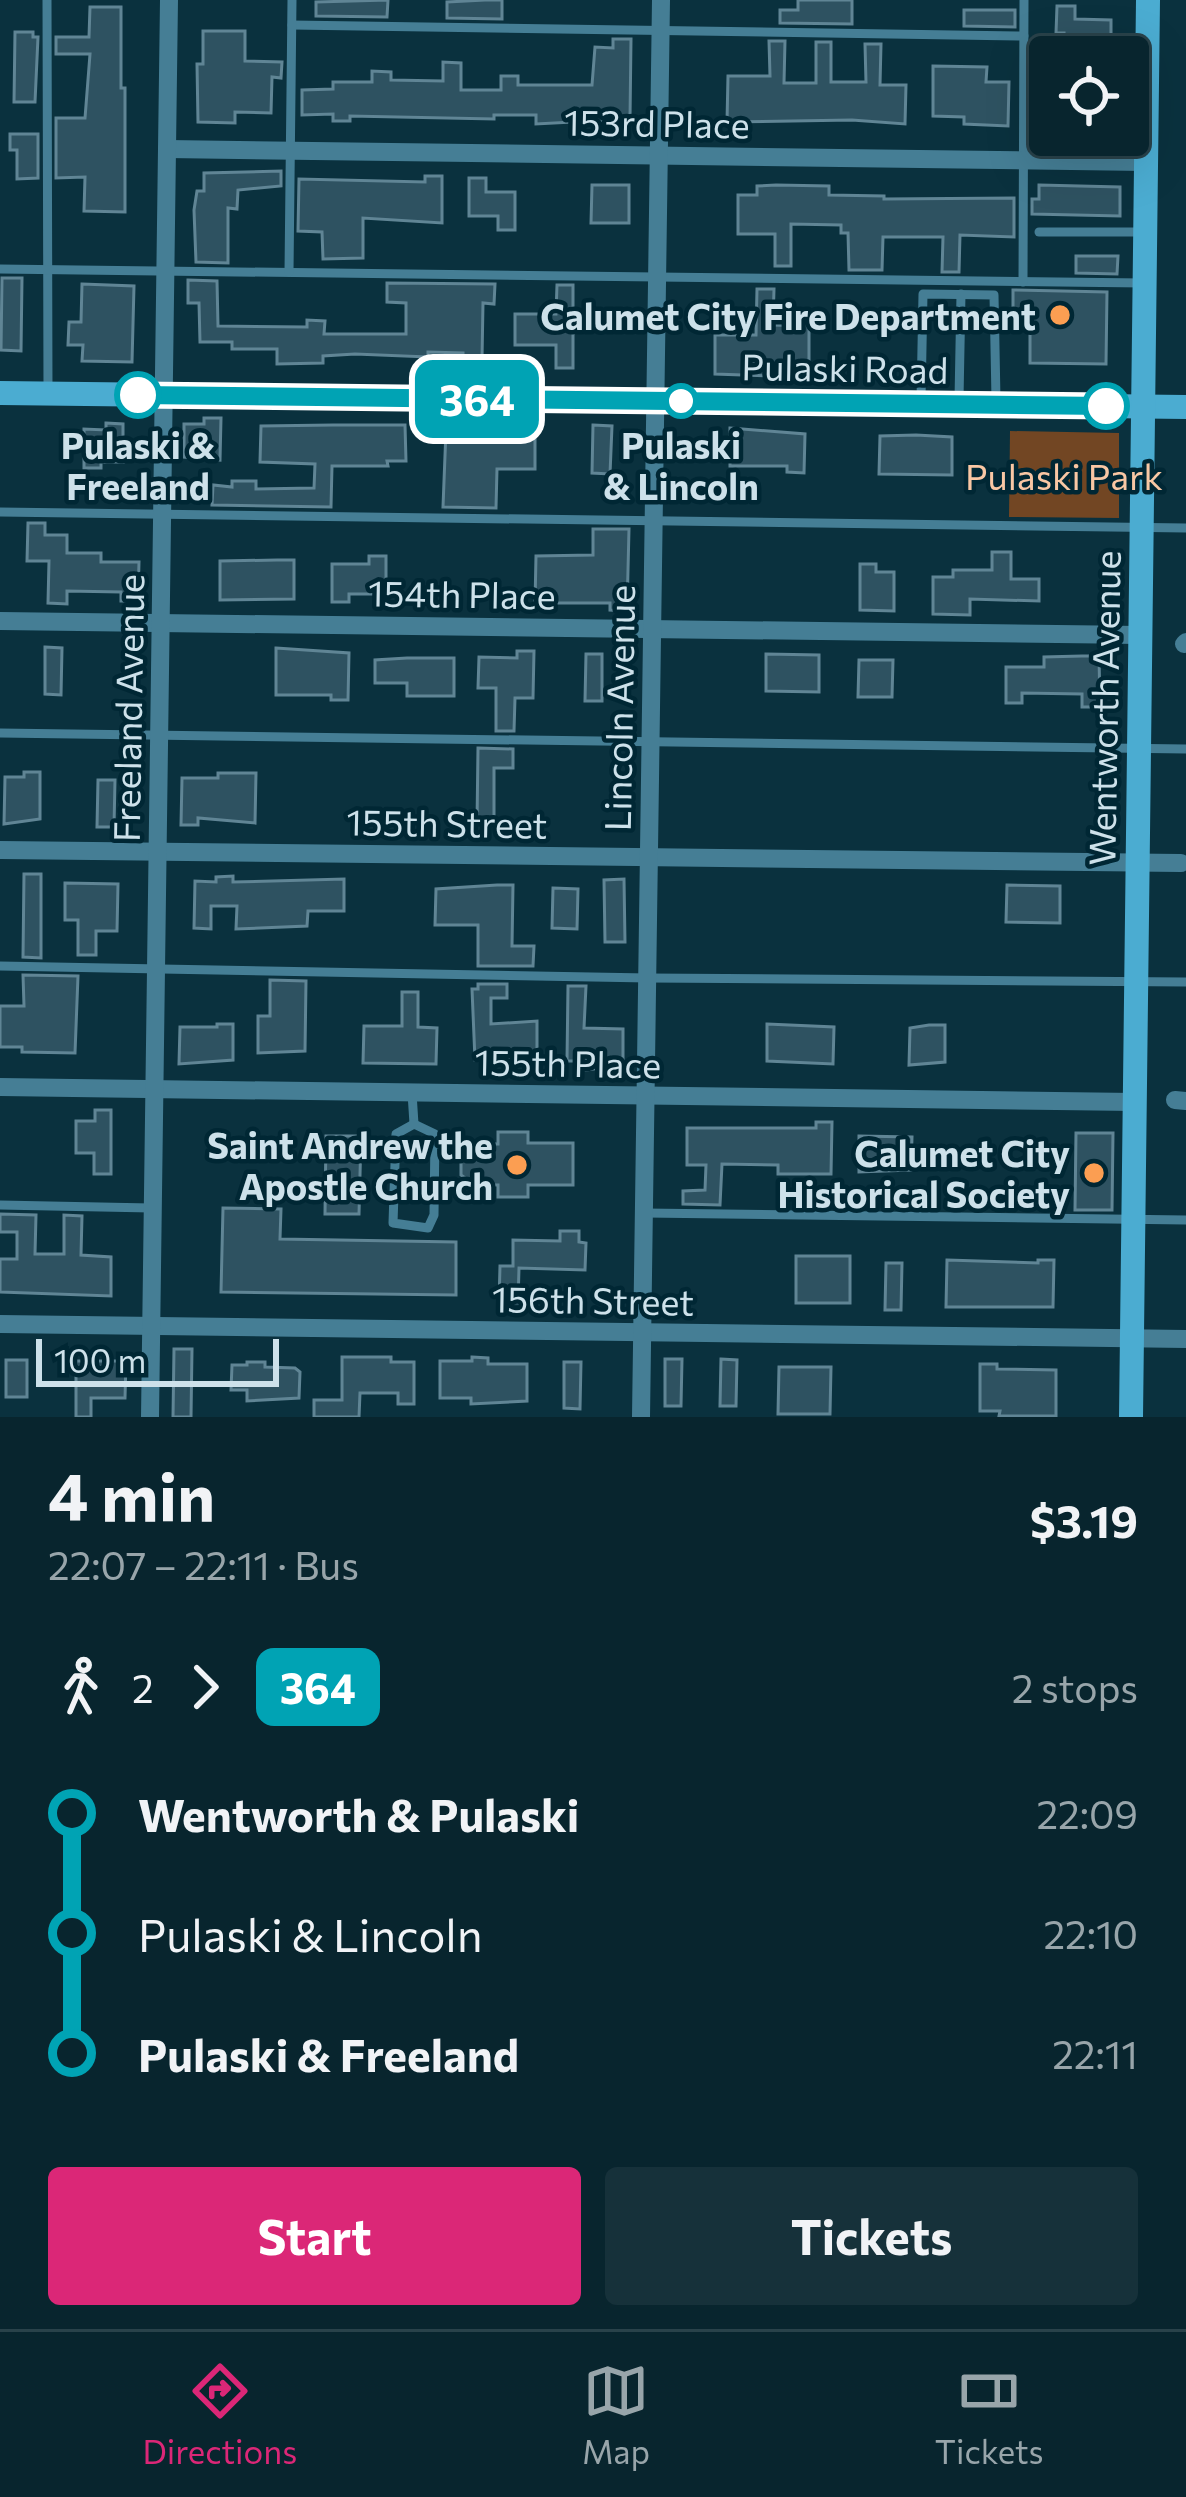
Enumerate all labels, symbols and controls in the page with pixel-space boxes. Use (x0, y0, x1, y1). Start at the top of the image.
map controls (1029, 36, 1149, 156)
button: locate (1029, 36, 1149, 156)
street label: 153rd Place (564, 98, 750, 146)
place label: Calumet City Fire Department (540, 293, 1036, 337)
marker: Calumet City Fire Department (1047, 302, 1073, 328)
street label: Pulaski Road (741, 343, 949, 391)
line badge: 364 (408, 360, 546, 438)
marker: Pulaski & Freeland (116, 373, 160, 417)
text: 364 (439, 373, 515, 425)
unlabelled marker (1084, 384, 1128, 428)
marker: Pulaski & Lincoln (665, 385, 697, 417)
place label: Pulaski & Freeland (61, 422, 216, 507)
place label: Pulaski & Lincoln (603, 422, 759, 507)
park label: Pulaski Park (965, 453, 1163, 497)
street label: Wentworth Avenue (1078, 550, 1128, 866)
street label: 154th Place (368, 569, 556, 617)
street label: Freeland Avenue (103, 574, 151, 842)
street label: Lincoln Avenue (594, 584, 642, 832)
street label: 155th Street (346, 798, 548, 846)
street label: 155th Place (474, 1038, 662, 1086)
place label: Saint Andrew the Apostle Church (207, 1122, 493, 1207)
place label: Calumet City Historical Society (777, 1130, 1070, 1215)
marker: Saint Andrew the Apostle Church (504, 1152, 530, 1178)
marker: Calumet City Historical Society (1081, 1160, 1107, 1186)
street label: 156th Street (492, 1275, 694, 1323)
scale bar (36, 1333, 279, 1386)
text: 100 m (54, 1339, 146, 1380)
text: 4 min (48, 1454, 215, 1535)
text: $3.19 (1030, 1492, 1138, 1547)
text: 22:07 – 22:11 · Bus (48, 1540, 359, 1588)
icon: walk (48, 1654, 114, 1720)
icon: forward (172, 1654, 238, 1720)
text: 364 (280, 1661, 356, 1713)
text: 2 (132, 1663, 154, 1711)
text: 2 stops (1012, 1663, 1138, 1711)
text: Wentworth & Pulaski (138, 1786, 579, 1841)
text: 22:09 (1036, 1789, 1138, 1837)
text: Pulaski & Lincoln (138, 1906, 483, 1961)
text: 22:10 (1043, 1909, 1138, 1957)
text: Pulaski & Freeland (138, 2026, 519, 2081)
text: 22:11 (1052, 2029, 1138, 2077)
button: Start (48, 2167, 581, 2305)
button: Tickets (605, 2167, 1138, 2305)
tab: Directions (142, 2358, 297, 2471)
tab: Map (582, 2358, 650, 2471)
tab: Tickets (935, 2358, 1044, 2471)

